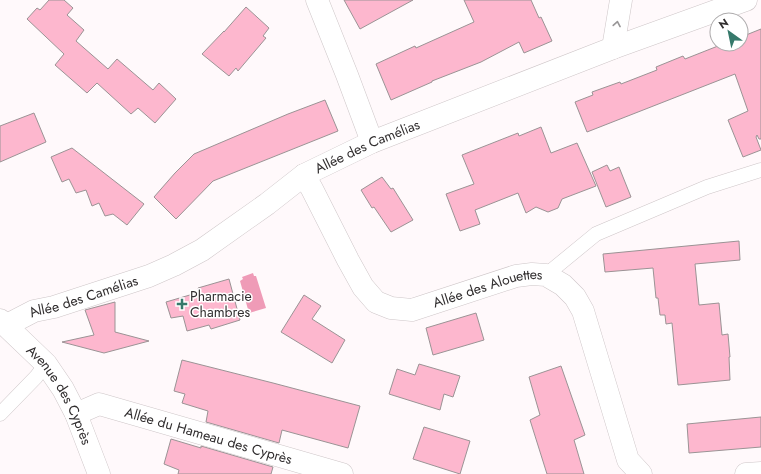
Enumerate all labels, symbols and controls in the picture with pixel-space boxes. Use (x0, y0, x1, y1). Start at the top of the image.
north arrow (709, 12, 749, 52)
text: N (716, 15, 732, 33)
one-way arrow (612, 21, 621, 27)
street label: Allée des Camélias (311, 114, 423, 178)
street label: Allée des Alouettes (430, 264, 544, 313)
street label: Allée des Camélias (25, 270, 141, 322)
place label: Pharmacie Chambres (190, 286, 252, 322)
marker: Pharmacie Chambres (177, 299, 187, 309)
street label: Avenue des Cyprès (22, 340, 97, 448)
street label: Allée du Hameau des Cyprès (122, 402, 295, 469)

